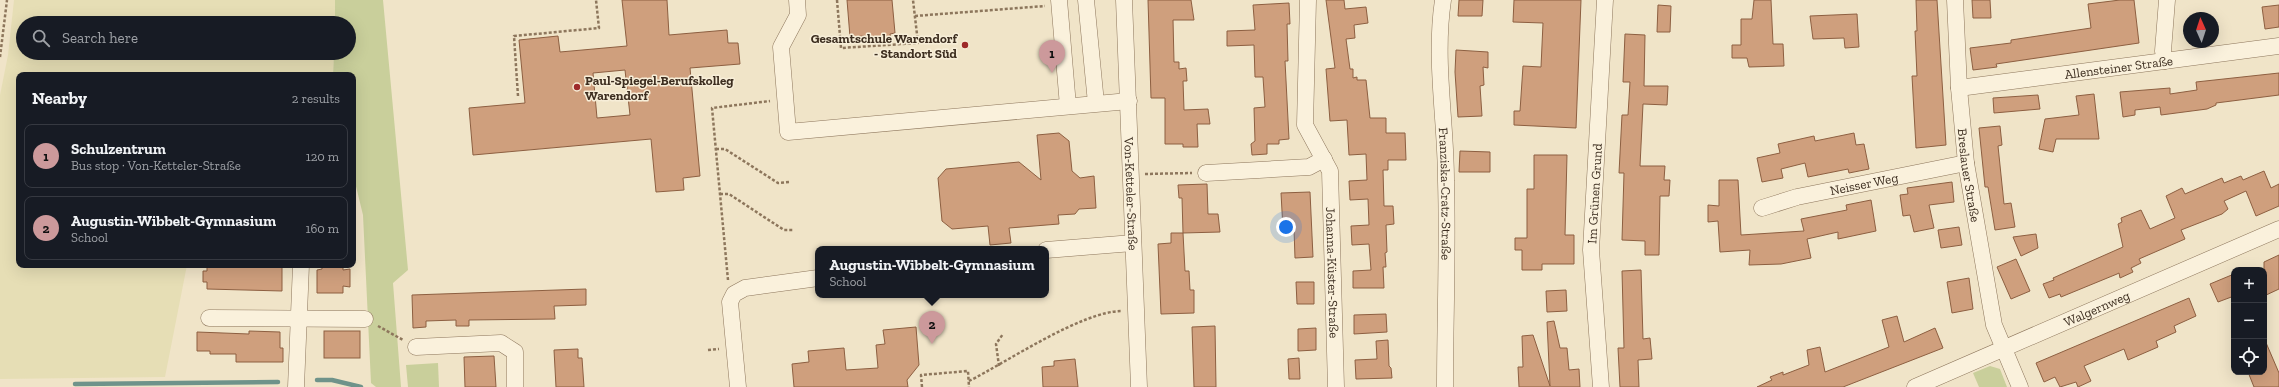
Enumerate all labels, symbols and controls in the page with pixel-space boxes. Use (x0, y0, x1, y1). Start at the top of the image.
north arrow (2183, 12, 2219, 48)
search box (16, 16, 356, 60)
icon: search (30, 27, 52, 49)
text: Search here (62, 29, 138, 47)
place label: Gesamtschule Warendorf - Standort Süd (811, 31, 959, 61)
marker: Gesamtschule Warendorf - Standort Süd (960, 40, 970, 50)
pin: 1 (1039, 40, 1065, 73)
street label: Allensteiner Straße (2064, 53, 2174, 82)
place label: Paul-Spiegel-Berufskolleg Warendorf (585, 73, 734, 103)
marker: Paul-Spiegel-Berufskolleg Warendorf (572, 82, 582, 92)
text: Nearby (32, 88, 87, 108)
text: 2 results (292, 91, 340, 106)
street label: Franziska-Cratz-Straße (1436, 127, 1454, 260)
street label: Breslauer Straße (1955, 128, 1984, 223)
street label: Von-Ketteler-Straße (1122, 136, 1141, 251)
text: Schulzentrum (71, 140, 166, 158)
street label: Im Grünen Grund (1584, 143, 1604, 244)
text: 1 (43, 149, 49, 164)
text: 120 m (306, 149, 339, 164)
text: Bus stop · Von-Ketteler-Straße (71, 158, 241, 173)
street label: Neisser Weg (1829, 169, 1899, 198)
street label: Johanna-Küster-Straße (1324, 207, 1342, 338)
text: Augustin-Wibbelt-Gymnasium (71, 212, 276, 230)
your location (1276, 217, 1296, 237)
text: 2 (43, 221, 49, 236)
text: 160 m (305, 221, 339, 236)
text: School (71, 230, 108, 245)
popup (815, 246, 1049, 298)
text: Augustin-Wibbelt-Gymnasium (829, 256, 1035, 274)
map controls (2231, 267, 2267, 375)
button: + (2231, 267, 2267, 303)
text: School (829, 274, 866, 289)
street label: Walgernweg (2061, 287, 2132, 329)
button: − (2231, 303, 2267, 339)
pin: 2 (919, 311, 945, 344)
button: locate (2231, 339, 2267, 375)

